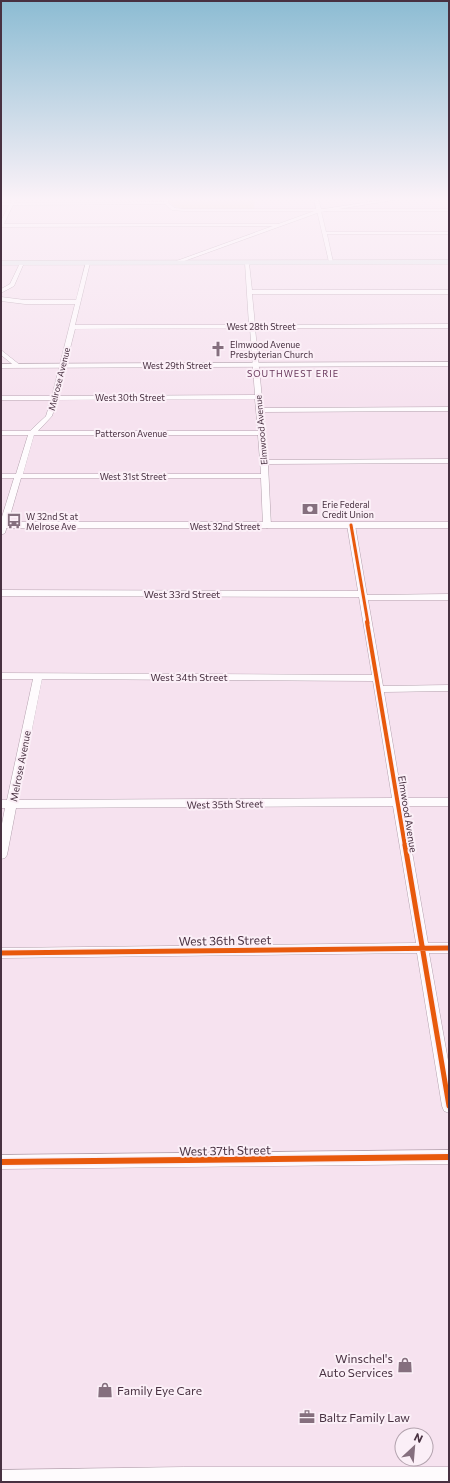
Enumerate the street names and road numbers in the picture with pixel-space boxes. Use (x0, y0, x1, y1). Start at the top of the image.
street label: West 28th Street (226, 321, 296, 332)
street label: Melrose Avenue (46, 346, 72, 412)
street label: West 29th Street (142, 360, 212, 371)
street label: West 30th Street (95, 392, 165, 403)
street label: Elmwood Avenue (252, 394, 270, 465)
street label: Patterson Avenue (95, 428, 167, 439)
street label: West 31st Street (100, 471, 167, 482)
street label: West 32nd Street (190, 521, 261, 532)
street label: West 33rd Street (144, 588, 220, 600)
street label: West 34th Street (150, 671, 228, 683)
street label: Melrose Avenue (7, 729, 33, 803)
street label: Elmwood Avenue (396, 775, 420, 853)
street label: West 35th Street (187, 797, 263, 811)
street label: West 36th Street (179, 932, 271, 948)
street label: West 37th Street (179, 1142, 271, 1158)

